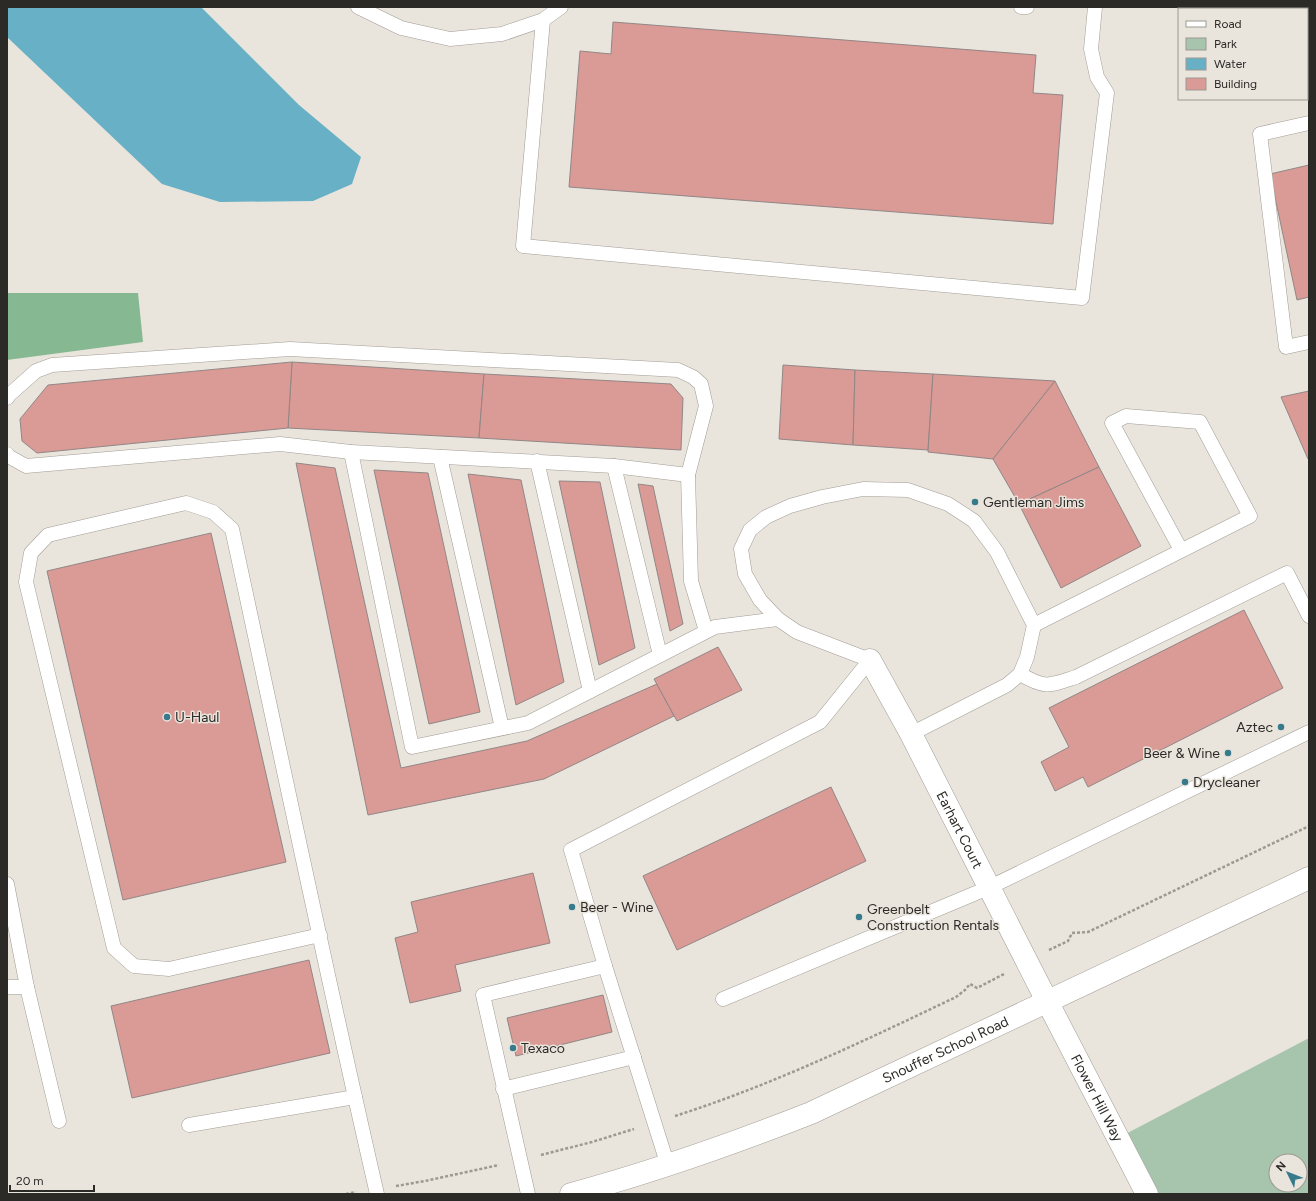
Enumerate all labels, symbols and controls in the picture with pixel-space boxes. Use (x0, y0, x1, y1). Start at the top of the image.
legend (1178, 8, 1308, 100)
text: Road (1214, 17, 1242, 31)
text: Park (1214, 37, 1237, 51)
text: Water (1214, 57, 1246, 71)
text: Building (1214, 77, 1257, 91)
place label: Gentleman Jims (983, 494, 1084, 511)
marker: Gentleman Jims (970, 497, 980, 507)
place label: U-Haul (175, 709, 219, 726)
marker: U-Haul (162, 712, 172, 722)
place label: Aztec (1236, 719, 1273, 736)
marker: Aztec (1276, 722, 1286, 732)
place label: Beer & Wine (1143, 745, 1220, 762)
marker: Beer & Wine (1223, 748, 1233, 758)
place label: Drycleaner (1193, 774, 1260, 791)
marker: Drycleaner (1180, 777, 1190, 787)
street label: Earhart Court (933, 788, 986, 872)
place label: Beer - Wine (580, 899, 654, 916)
place label: Greenbelt Construction Rentals (867, 901, 999, 934)
marker: Beer - Wine (567, 902, 577, 912)
marker: Greenbelt Construction Rentals (854, 912, 864, 922)
street label: Snouffer School Road (880, 1013, 1011, 1087)
place label: Texaco (521, 1040, 565, 1057)
marker: Texaco (508, 1043, 518, 1053)
street label: Flower Hill Way (1067, 1051, 1127, 1145)
north arrow (1268, 1153, 1308, 1193)
text: N (1273, 1159, 1289, 1174)
scale bar (10, 1167, 94, 1193)
text: 20 m (16, 1174, 44, 1188)

